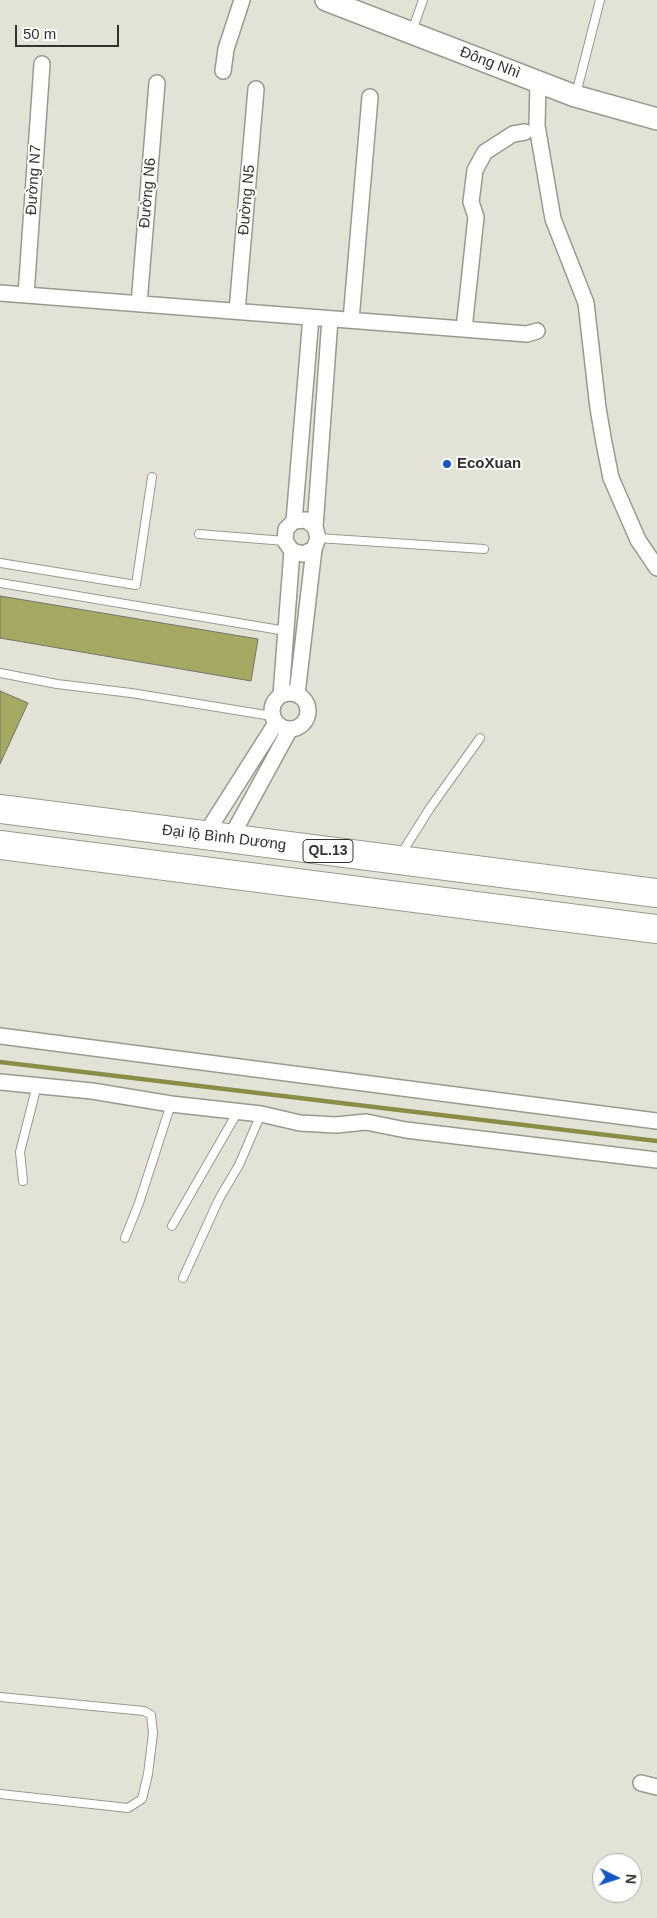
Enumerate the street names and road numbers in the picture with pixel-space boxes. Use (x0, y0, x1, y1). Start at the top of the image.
street label: Đông Nhì (457, 43, 523, 83)
street label: Đường N7 (23, 144, 45, 216)
street label: Đường N6 (136, 157, 160, 229)
street label: Đường N5 (235, 164, 259, 236)
street label: Đại lộ Bình Dương (161, 821, 287, 855)
road number: QL.13 (303, 839, 353, 862)

